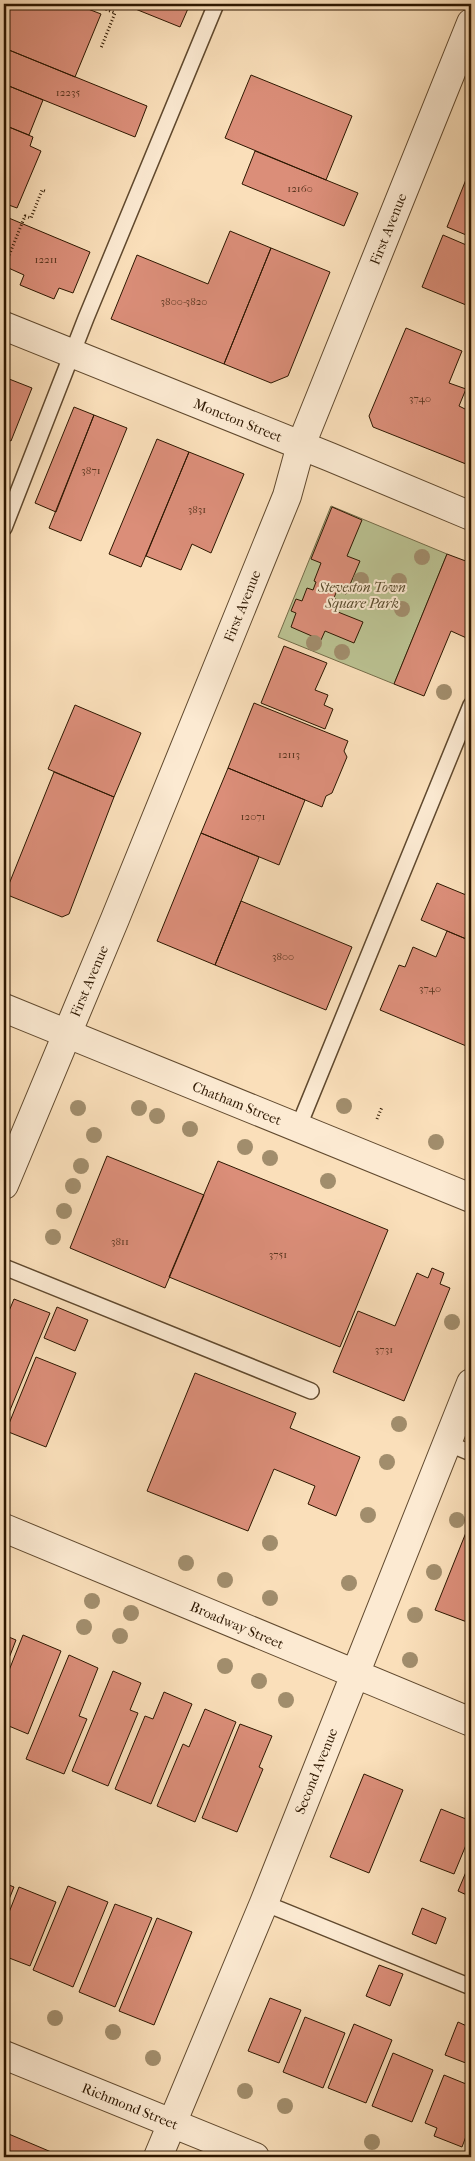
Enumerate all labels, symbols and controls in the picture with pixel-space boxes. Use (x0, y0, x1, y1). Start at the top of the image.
house number: 12235 (56, 86, 80, 99)
house number: 12160 (287, 182, 313, 195)
street label: First Avenue (366, 191, 411, 268)
house number: 12211 (34, 253, 58, 266)
house number: 3800-3820 (161, 295, 207, 308)
house number: 3740 (409, 392, 431, 405)
street label: Moncton Street (191, 395, 285, 446)
house number: 3871 (81, 464, 101, 477)
house number: 3831 (188, 503, 206, 516)
street label: First Avenue (220, 568, 265, 645)
park label: Steveston Town Square Park (317, 579, 406, 612)
house number: 12113 (278, 748, 300, 761)
house number: 12071 (241, 810, 266, 823)
street label: First Avenue (67, 943, 112, 1019)
house number: 3800 (272, 950, 294, 963)
house number: 3740 (419, 982, 441, 995)
street label: Chatham Street (190, 1078, 284, 1129)
house number: 3811 (111, 1235, 129, 1248)
house number: 3751 (269, 1248, 287, 1261)
house number: 3731 (375, 1343, 393, 1356)
street label: Broadway Street (187, 1598, 286, 1653)
street label: Second Avenue (291, 1726, 341, 1817)
street label: Richmond Street (79, 2079, 180, 2134)

